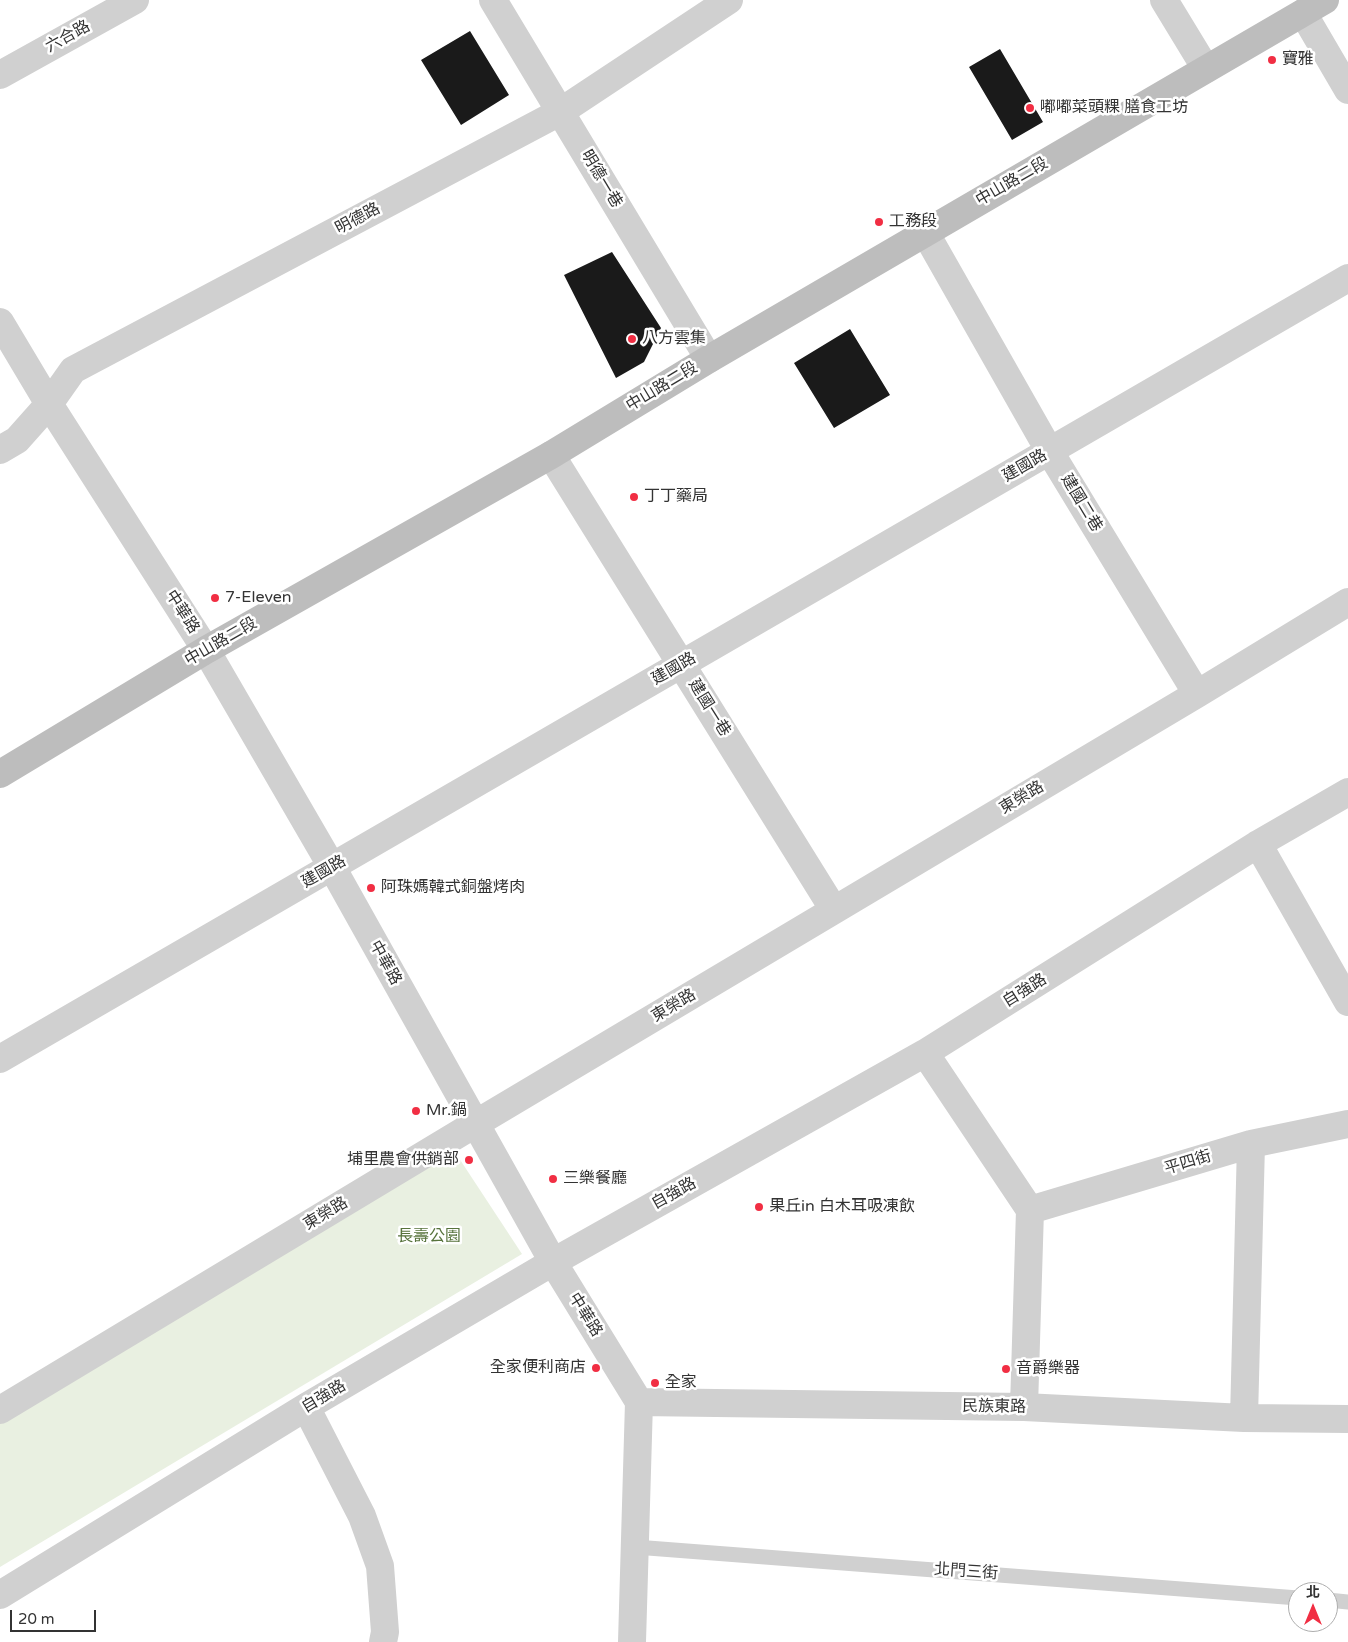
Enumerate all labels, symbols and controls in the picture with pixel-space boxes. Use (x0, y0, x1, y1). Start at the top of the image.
street label: 六合路 (42, 17, 94, 57)
place label: 寶雅 (1282, 50, 1314, 70)
marker: 寶雅 (1266, 54, 1278, 66)
place label: 嘟嘟菜頭粿 膳食工坊 (1040, 98, 1188, 118)
marker: 嘟嘟菜頭粿 膳食工坊 (1024, 102, 1036, 114)
street label: 明德一巷 (576, 147, 626, 211)
street label: 中山路二段 (973, 154, 1051, 210)
street label: 明德路 (332, 199, 384, 239)
place label: 工務段 (889, 212, 937, 232)
marker: 工務段 (873, 216, 885, 228)
place label: 八方雲集 (642, 329, 706, 349)
marker: 八方雲集 (626, 333, 638, 345)
street label: 中山路二段 (623, 358, 701, 416)
street label: 建國路 (999, 446, 1051, 486)
street label: 建國二巷 (1056, 471, 1106, 535)
place label: 丁丁藥局 (644, 487, 708, 507)
marker: 丁丁藥局 (628, 491, 640, 503)
street label: 中華路 (161, 587, 203, 637)
place label: 7-Eleven (225, 588, 292, 608)
marker: 7-Eleven (209, 592, 221, 604)
street label: 中山路二段 (182, 614, 260, 670)
street label: 建國路 (648, 649, 700, 689)
street label: 建國一巷 (684, 676, 734, 740)
street label: 東榮路 (996, 777, 1048, 819)
street label: 建國路 (298, 852, 350, 892)
place label: 阿珠媽韓式銅盤烤肉 (381, 878, 525, 898)
marker: 阿珠媽韓式銅盤烤肉 (365, 882, 377, 894)
street label: 中華路 (365, 937, 405, 989)
street label: 自強路 (1000, 970, 1050, 1012)
street label: 東榮路 (648, 985, 700, 1027)
place label: Mr.鍋 (426, 1101, 467, 1121)
marker: Mr.鍋 (410, 1105, 422, 1117)
street label: 平四街 (1162, 1147, 1214, 1179)
place label: 埔里農會供銷部 (347, 1150, 459, 1170)
marker: 埔里農會供銷部 (463, 1154, 475, 1166)
place label: 三樂餐廳 (563, 1169, 627, 1189)
marker: 三樂餐廳 (547, 1173, 559, 1185)
street label: 自強路 (648, 1174, 700, 1214)
street label: 東榮路 (300, 1193, 352, 1235)
place label: 果丘in 白木耳吸凍飲 (769, 1197, 915, 1217)
marker: 果丘in 白木耳吸凍飲 (753, 1201, 765, 1213)
park label: 長壽公園 (397, 1227, 461, 1247)
street label: 中華路 (564, 1290, 606, 1340)
place label: 全家便利商店 (490, 1358, 586, 1378)
place label: 音爵樂器 (1016, 1359, 1080, 1379)
marker: 全家便利商店 (590, 1362, 602, 1374)
marker: 音爵樂器 (1000, 1363, 1012, 1375)
place label: 全家 (665, 1373, 697, 1393)
street label: 自強路 (298, 1376, 350, 1418)
marker: 全家 (649, 1377, 661, 1389)
street label: 民族東路 (962, 1397, 1026, 1417)
street label: 北門三街 (933, 1560, 999, 1584)
north arrow (1288, 1582, 1338, 1632)
text: 北 (1306, 1584, 1320, 1601)
scale bar (12, 1600, 99, 1632)
text: 20 m (18, 1610, 55, 1628)

